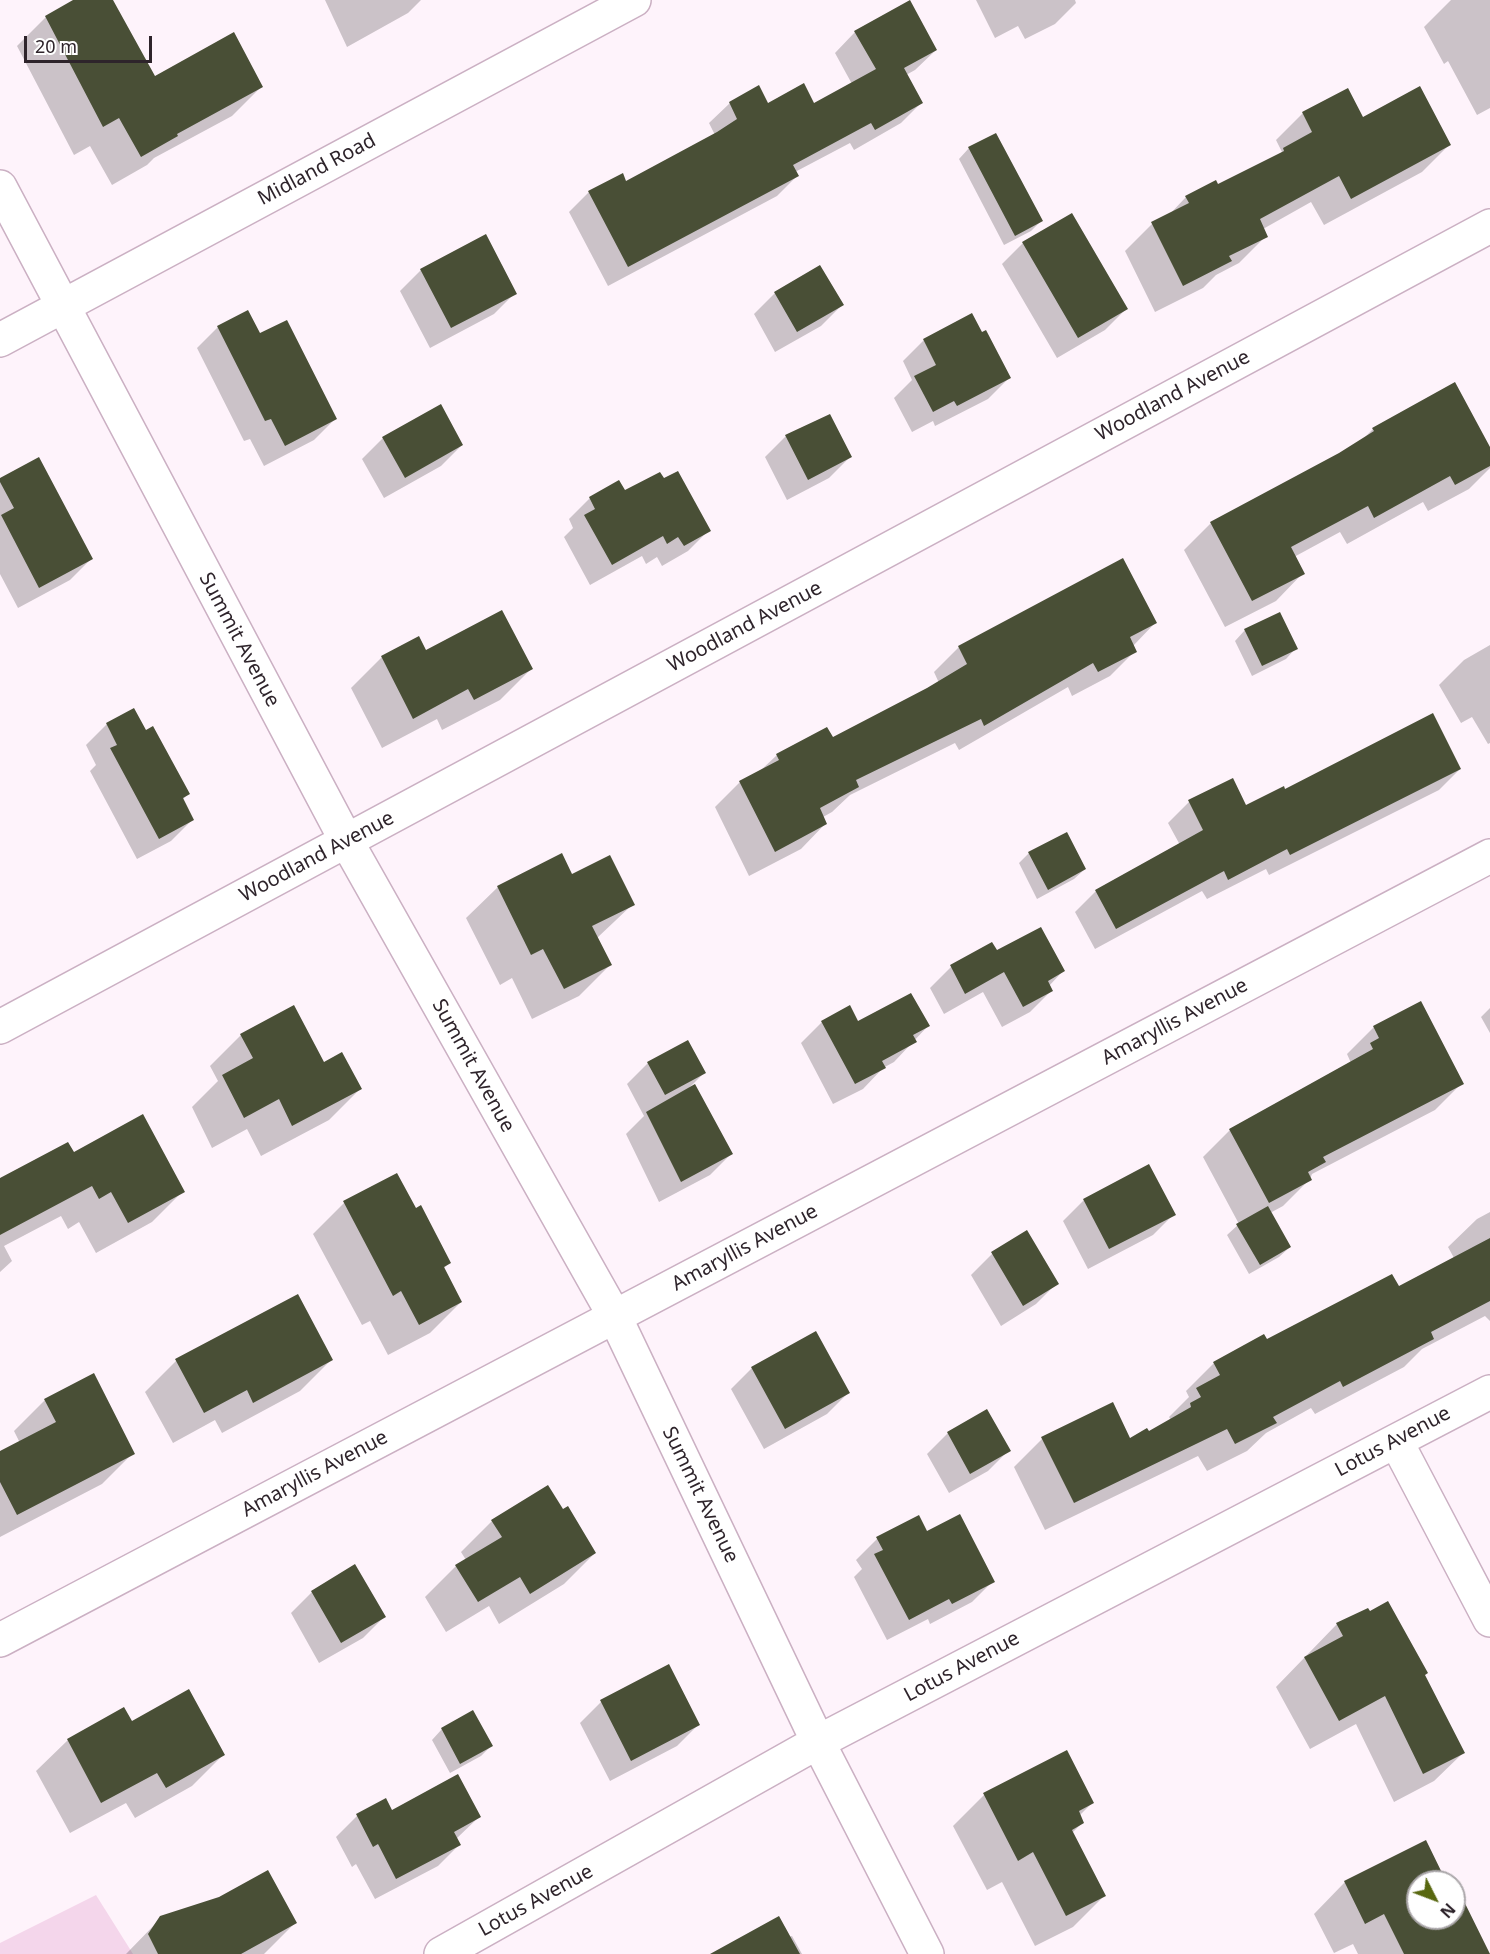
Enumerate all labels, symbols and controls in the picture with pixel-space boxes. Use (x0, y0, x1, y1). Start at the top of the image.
scale bar (27, 24, 154, 62)
text: 20 m (35, 34, 77, 58)
street label: Midland Road (254, 129, 380, 211)
street label: Woodland Avenue (1092, 345, 1254, 447)
street label: Summit Avenue (194, 569, 284, 711)
street label: Woodland Avenue (664, 576, 826, 678)
street label: Woodland Avenue (236, 806, 398, 908)
street label: Amaryllis Avenue (1098, 973, 1252, 1071)
street label: Summit Avenue (426, 995, 520, 1137)
street label: Amaryllis Avenue (668, 1199, 822, 1297)
street label: Lotus Avenue (1331, 1402, 1455, 1482)
street label: Summit Avenue (657, 1423, 743, 1567)
street label: Amaryllis Avenue (238, 1425, 392, 1523)
street label: Lotus Avenue (900, 1627, 1024, 1707)
street label: Lotus Avenue (475, 1860, 597, 1942)
north arrow (1406, 1870, 1466, 1930)
text: N (1435, 1899, 1460, 1923)

